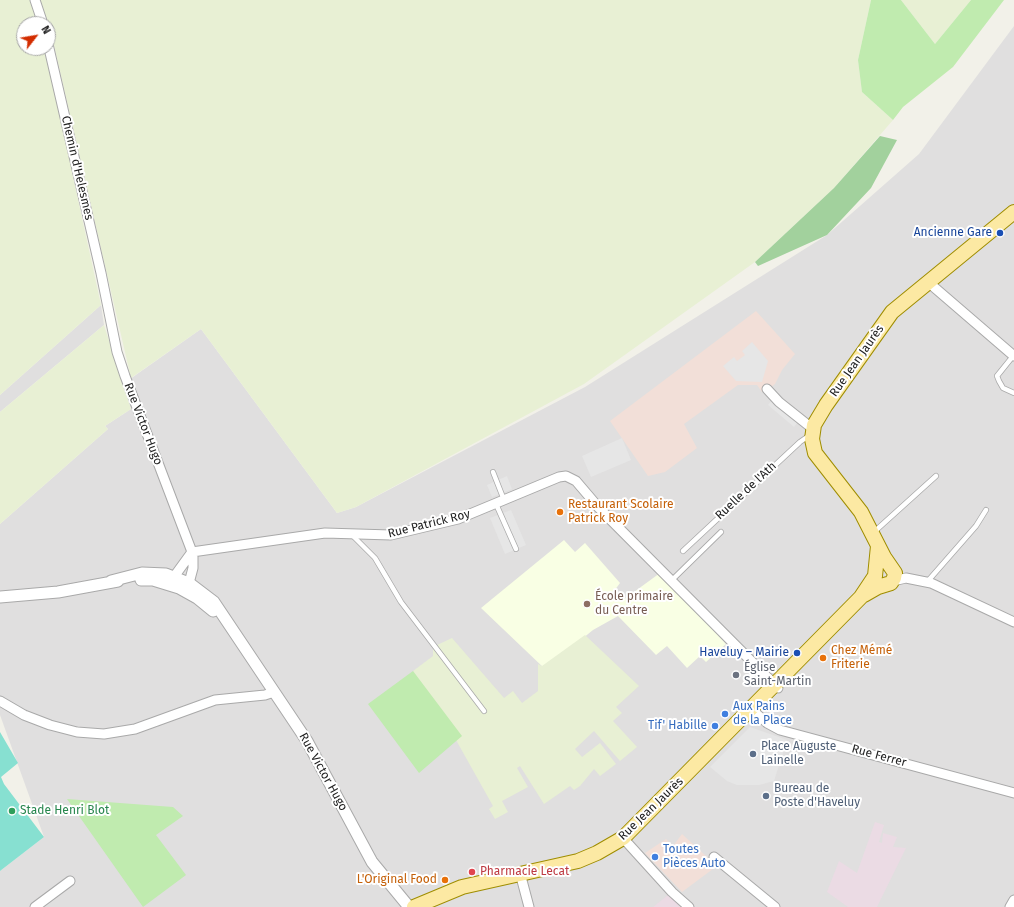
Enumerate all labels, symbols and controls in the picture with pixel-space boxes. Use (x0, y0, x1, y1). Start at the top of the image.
north arrow (16, 16, 56, 56)
text: N (38, 24, 53, 37)
street label: Chemin d'Helesmes (58, 114, 96, 222)
place label: Ancienne Gare (914, 226, 992, 240)
marker: Ancienne Gare (995, 228, 1005, 238)
street label: Rue Jean Jaurès (827, 322, 887, 400)
street label: Rue Victor Hugo (121, 381, 165, 467)
street label: Ruelle de l'Ath (712, 459, 780, 523)
place label: Restaurant Scolaire Patrick Roy (568, 498, 673, 526)
street label: Rue Patrick Roy (386, 507, 472, 541)
marker: Restaurant Scolaire Patrick Roy (555, 507, 565, 517)
place label: École primaire du Centre (595, 590, 673, 618)
marker: École primaire du Centre (582, 599, 592, 609)
place label: Chez Mémé Friterie (831, 644, 892, 672)
place label: Haveluy – Mairie (699, 646, 789, 660)
marker: Haveluy – Mairie (792, 648, 802, 658)
marker: Chez Mémé Friterie (818, 653, 828, 663)
place label: Église Saint-Martin (744, 661, 811, 689)
marker: Église Saint-Martin (731, 670, 741, 680)
place label: Aux Pains de la Place (733, 700, 792, 728)
marker: Aux Pains de la Place (720, 709, 730, 719)
place label: Tif' Habille (648, 719, 707, 733)
marker: Tif' Habille (710, 721, 720, 731)
street label: Rue Victor Hugo (296, 730, 350, 814)
place label: Place Auguste Lainelle (761, 740, 836, 768)
street label: Rue Ferrer (850, 742, 908, 770)
marker: Place Auguste Lainelle (748, 749, 758, 759)
street label: Rue Jean Jaurès (616, 775, 686, 843)
place label: Bureau de Poste d'Haveluy (774, 782, 860, 810)
marker: Bureau de Poste d'Haveluy (761, 791, 771, 801)
place label: Stade Henri Blot (20, 804, 109, 818)
marker: Stade Henri Blot (7, 806, 17, 816)
place label: Toutes Pièces Auto (663, 843, 726, 871)
marker: Toutes Pièces Auto (650, 852, 660, 862)
place label: Pharmacie Lecat (480, 865, 569, 879)
marker: Pharmacie Lecat (467, 867, 477, 877)
place label: L'Original Food (357, 873, 437, 887)
marker: L'Original Food (440, 875, 450, 885)

